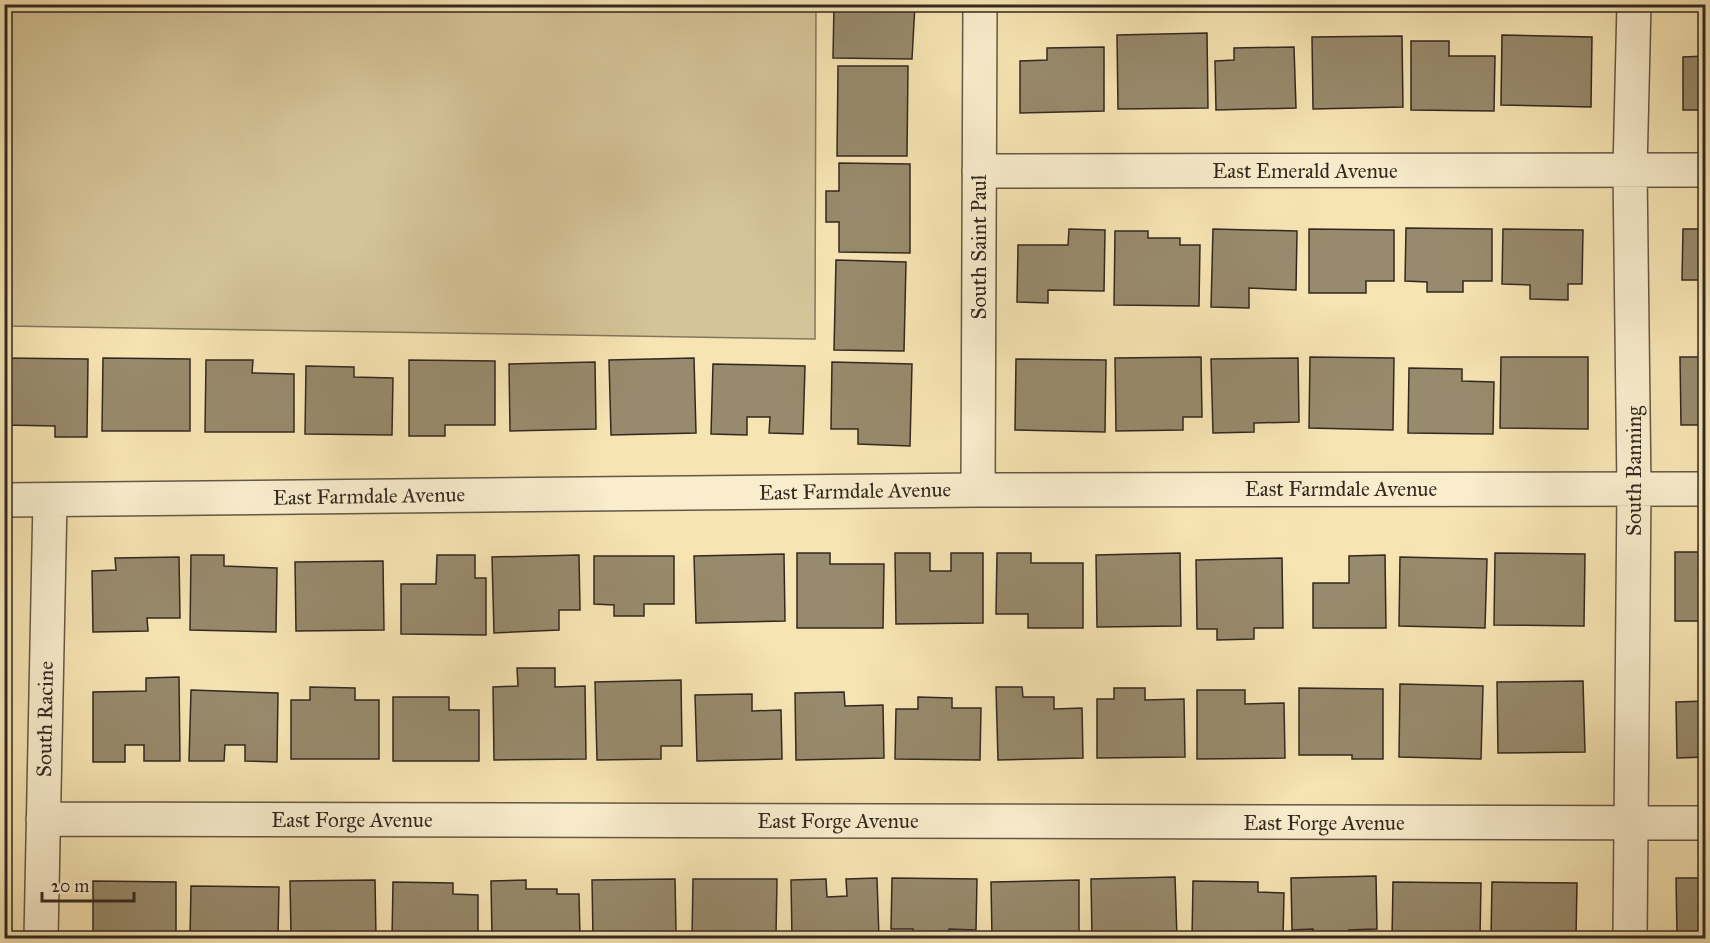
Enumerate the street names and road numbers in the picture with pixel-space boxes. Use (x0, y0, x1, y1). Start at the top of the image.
street label: East Emerald Avenue (1212, 158, 1398, 184)
street label: South Saint Paul (966, 174, 992, 319)
street label: South Banning (1621, 406, 1647, 536)
street label: East Farmdale Avenue (759, 476, 952, 506)
street label: East Farmdale Avenue (1245, 476, 1437, 502)
street label: East Farmdale Avenue (273, 481, 466, 511)
street label: South Racine (31, 661, 59, 777)
street label: East Forge Avenue (271, 807, 433, 833)
street label: East Forge Avenue (757, 808, 919, 834)
street label: East Forge Avenue (1243, 810, 1405, 836)

